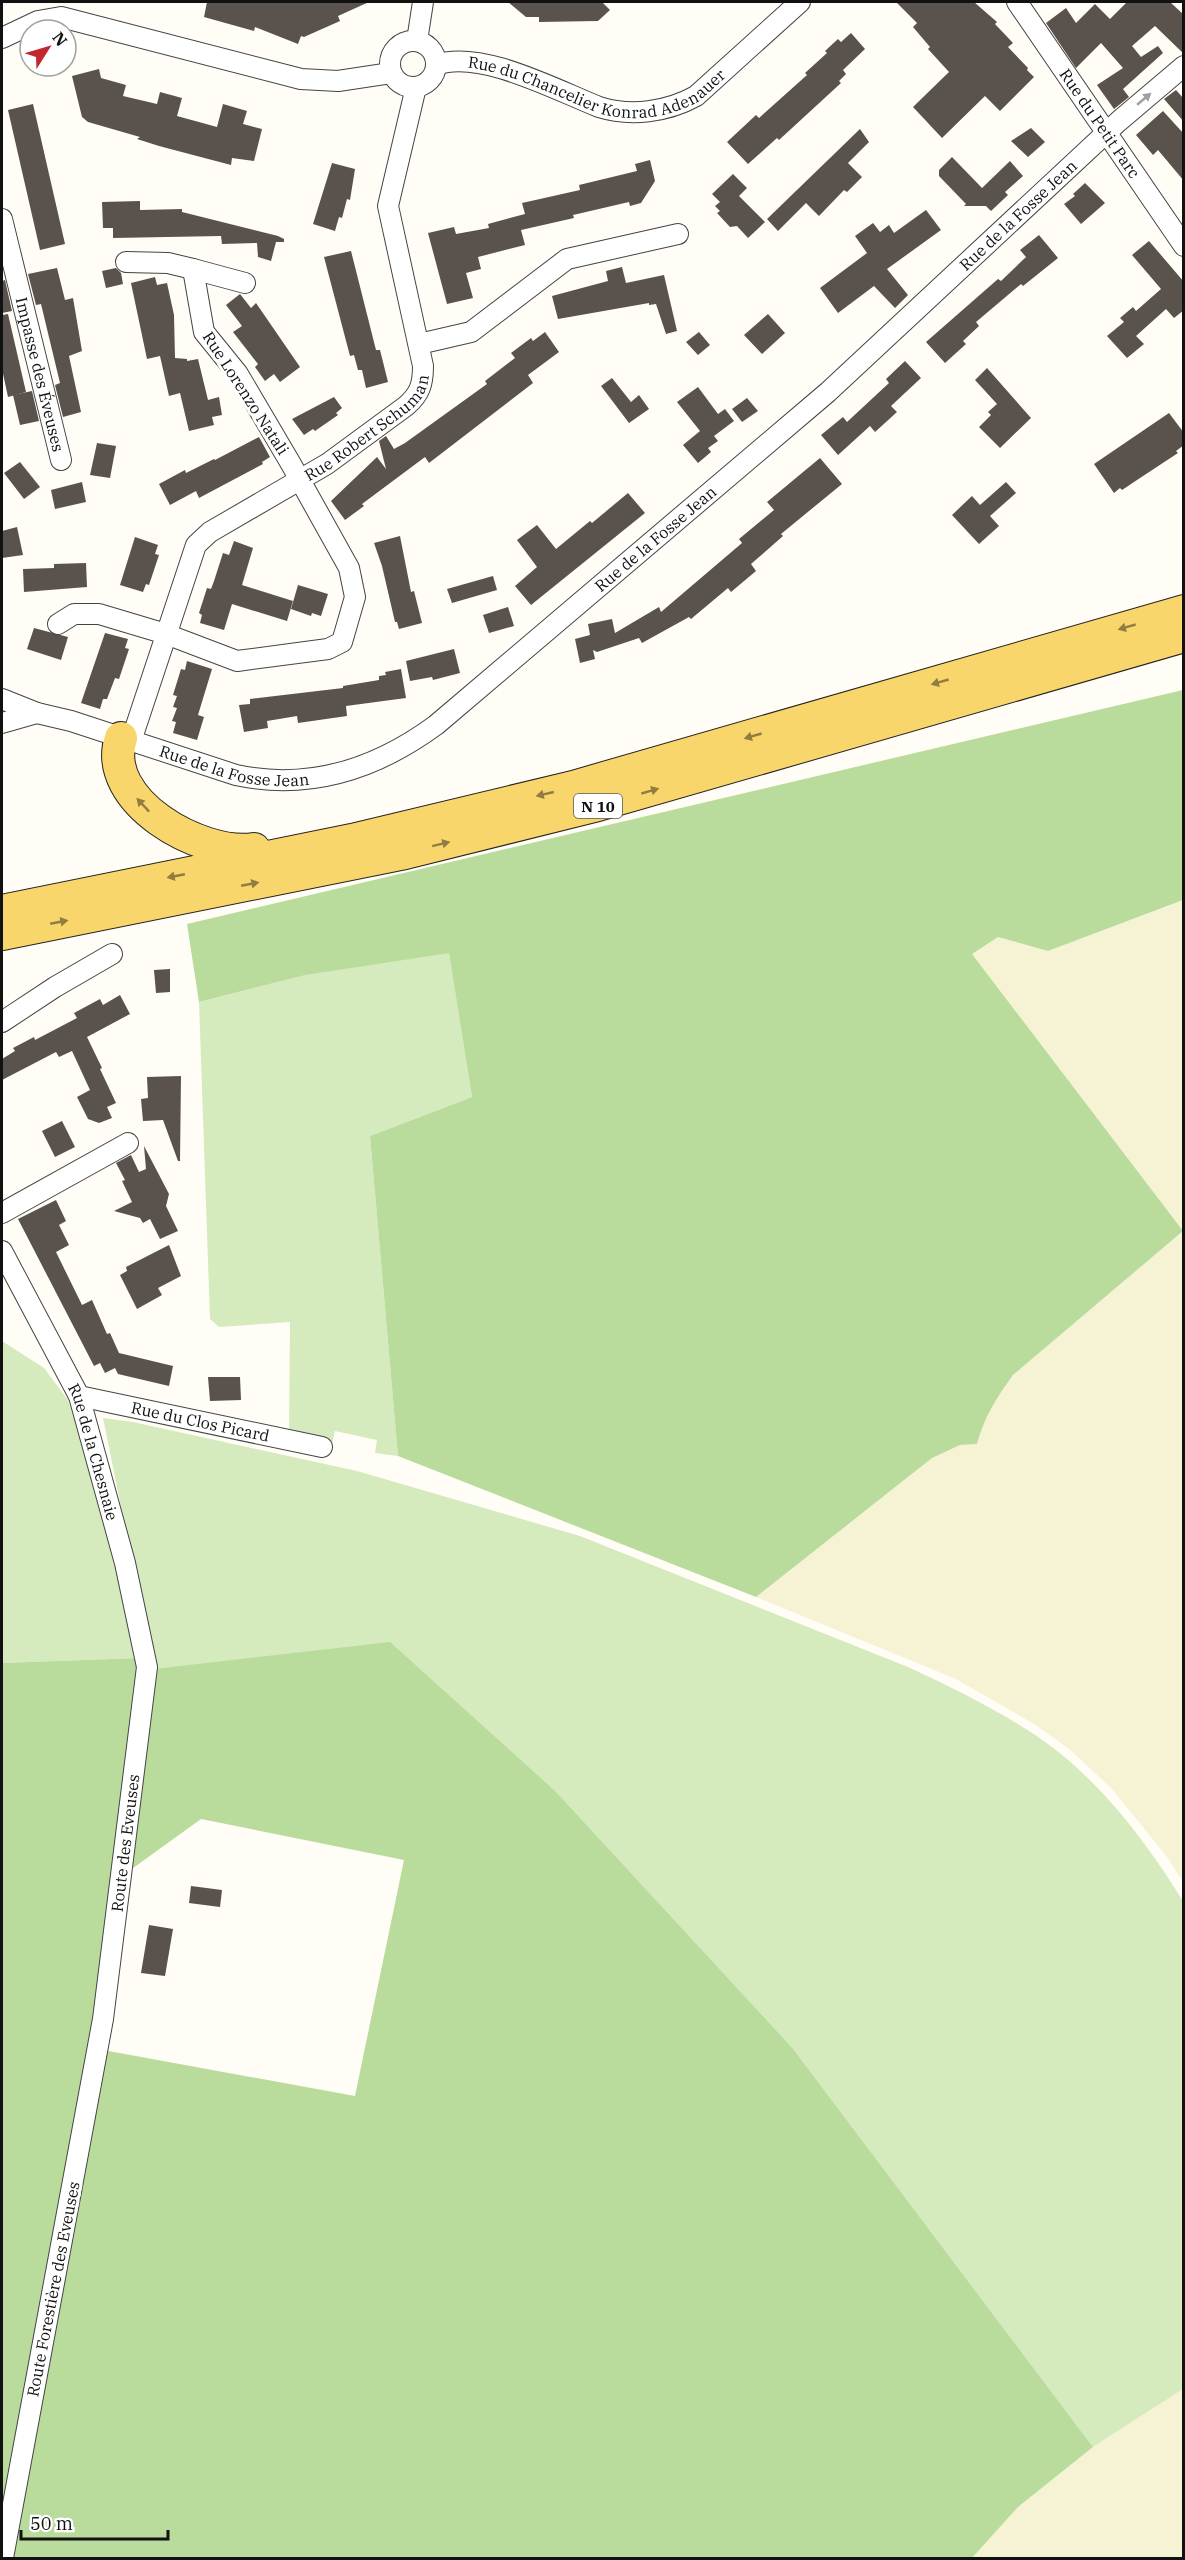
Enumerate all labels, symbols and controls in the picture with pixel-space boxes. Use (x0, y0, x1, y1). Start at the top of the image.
north arrow (18, 18, 78, 78)
text: N (48, 28, 72, 50)
street label: Rue du Chancelier Konrad Adenauer (458, 52, 732, 76)
text: Rue du Chancelier Konrad Adenauer (467, 52, 729, 122)
street label: Rue du Petit Parc (1055, 65, 1145, 182)
one-way arrow (1136, 93, 1151, 106)
street label: Rue de la Fosse Jean (955, 156, 1081, 275)
street label: Impasse des Éveuses (11, 295, 69, 454)
street label: Rue Lorenzo Natali (199, 328, 293, 458)
street label: Rue Robert Schuman (301, 373, 433, 485)
street label: Rue de la Fosse Jean (591, 481, 720, 596)
one-way arrow (1118, 623, 1136, 632)
one-way arrow (931, 678, 949, 687)
one-way arrow (744, 732, 762, 741)
street label: Rue de la Fosse Jean (157, 741, 310, 790)
one-way arrow (641, 786, 659, 795)
one-way arrow (536, 789, 554, 799)
road number: N 10 (574, 794, 622, 818)
one-way arrow (137, 799, 151, 813)
one-way arrow (432, 839, 450, 849)
one-way arrow (166, 872, 185, 881)
one-way arrow (241, 879, 260, 888)
one-way arrow (50, 917, 69, 926)
street label: Rue de la Chesnaie (64, 1380, 123, 1523)
street label: Rue du Clos Picard (129, 1397, 272, 1446)
street label: Route des Eveuses (107, 1773, 143, 1913)
street label: Route Forestière des Eveuses (22, 2180, 84, 2398)
scale bar (21, 2503, 168, 2541)
text: 50 m (30, 2512, 73, 2535)

